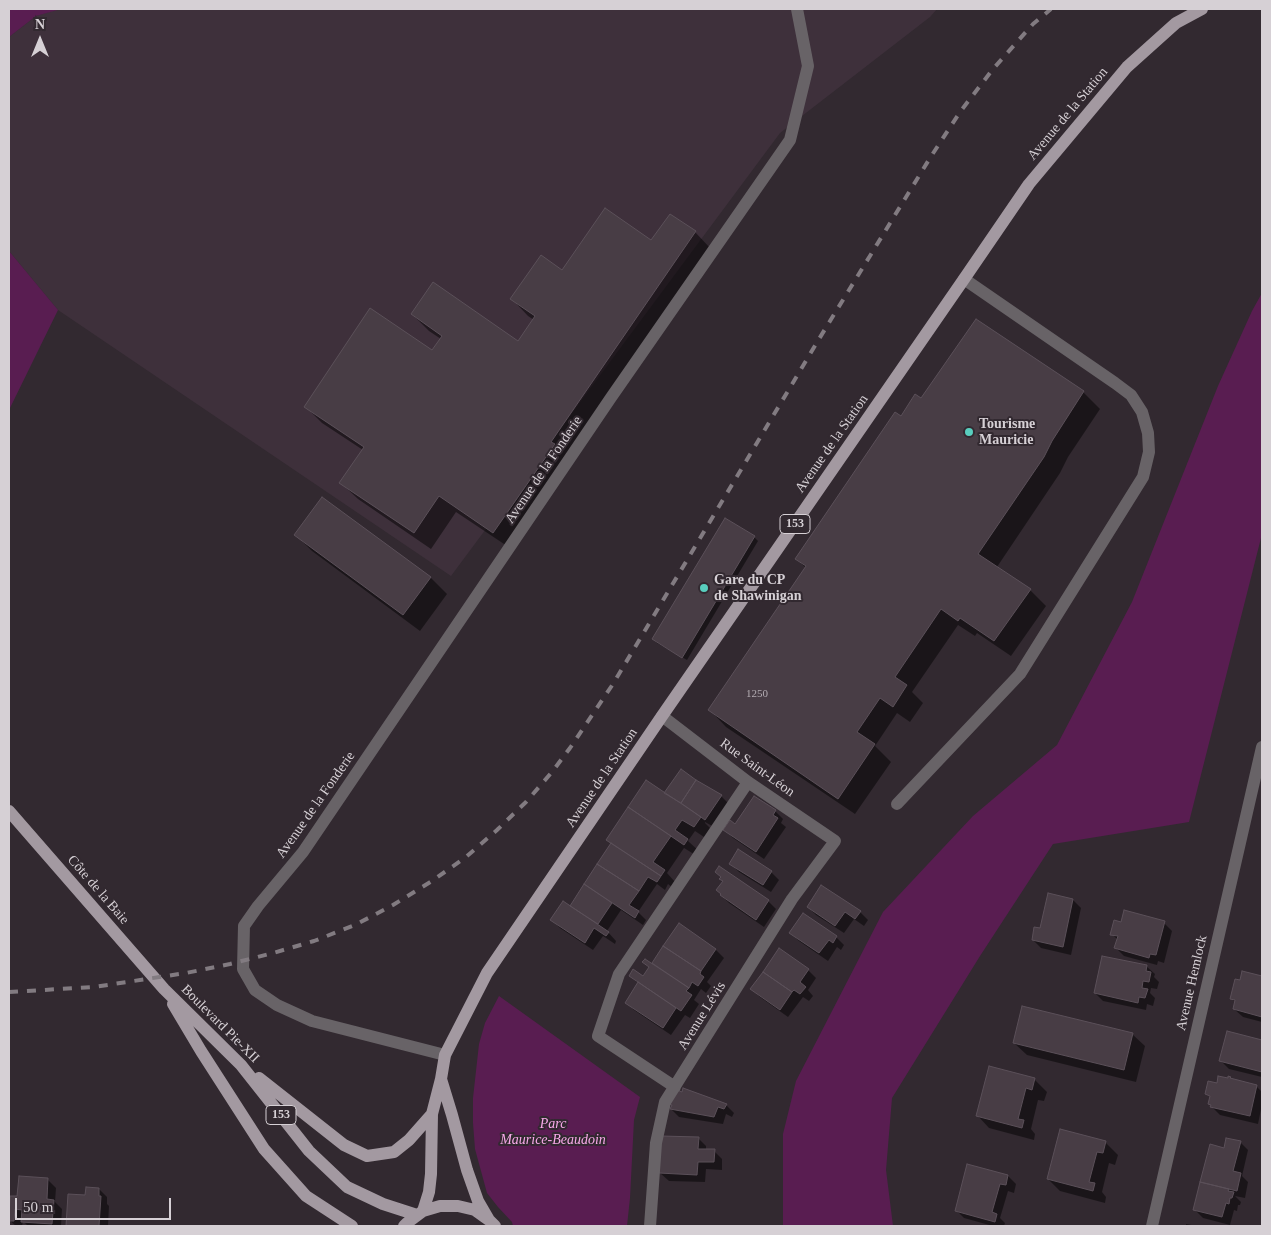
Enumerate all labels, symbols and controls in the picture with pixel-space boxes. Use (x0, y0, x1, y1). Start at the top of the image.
north arrow (15, 15, 65, 65)
text: N (35, 17, 45, 32)
street label: Avenue de la Station (1024, 64, 1112, 164)
street label: Avenue de la Station (792, 392, 872, 496)
street label: Avenue de la Fonderie (502, 413, 586, 527)
place label: Tourisme Mauricie (979, 416, 1035, 448)
marker: Tourisme Mauricie (963, 426, 975, 438)
road number: 153 (780, 514, 810, 534)
place label: Gare du CP de Shawinigan (714, 572, 802, 604)
marker: Gare du CP de Shawinigan (698, 582, 710, 594)
house number: 1250 (746, 687, 768, 701)
street label: Avenue de la Station (563, 725, 641, 831)
street label: Rue Saint-Léon (716, 735, 798, 801)
street label: Avenue de la Fonderie (273, 749, 359, 861)
street label: Côte de la Baie (63, 852, 133, 928)
street label: Avenue Hemlock (1173, 934, 1211, 1032)
street label: Avenue Lévis (674, 979, 730, 1053)
street label: Boulevard Pie-XII (177, 981, 263, 1067)
road number: 153 (266, 1106, 296, 1124)
park label: Parc Maurice-Beaudoin (500, 1116, 606, 1148)
scale bar (18, 1188, 174, 1220)
text: 50 m (23, 1199, 53, 1215)

